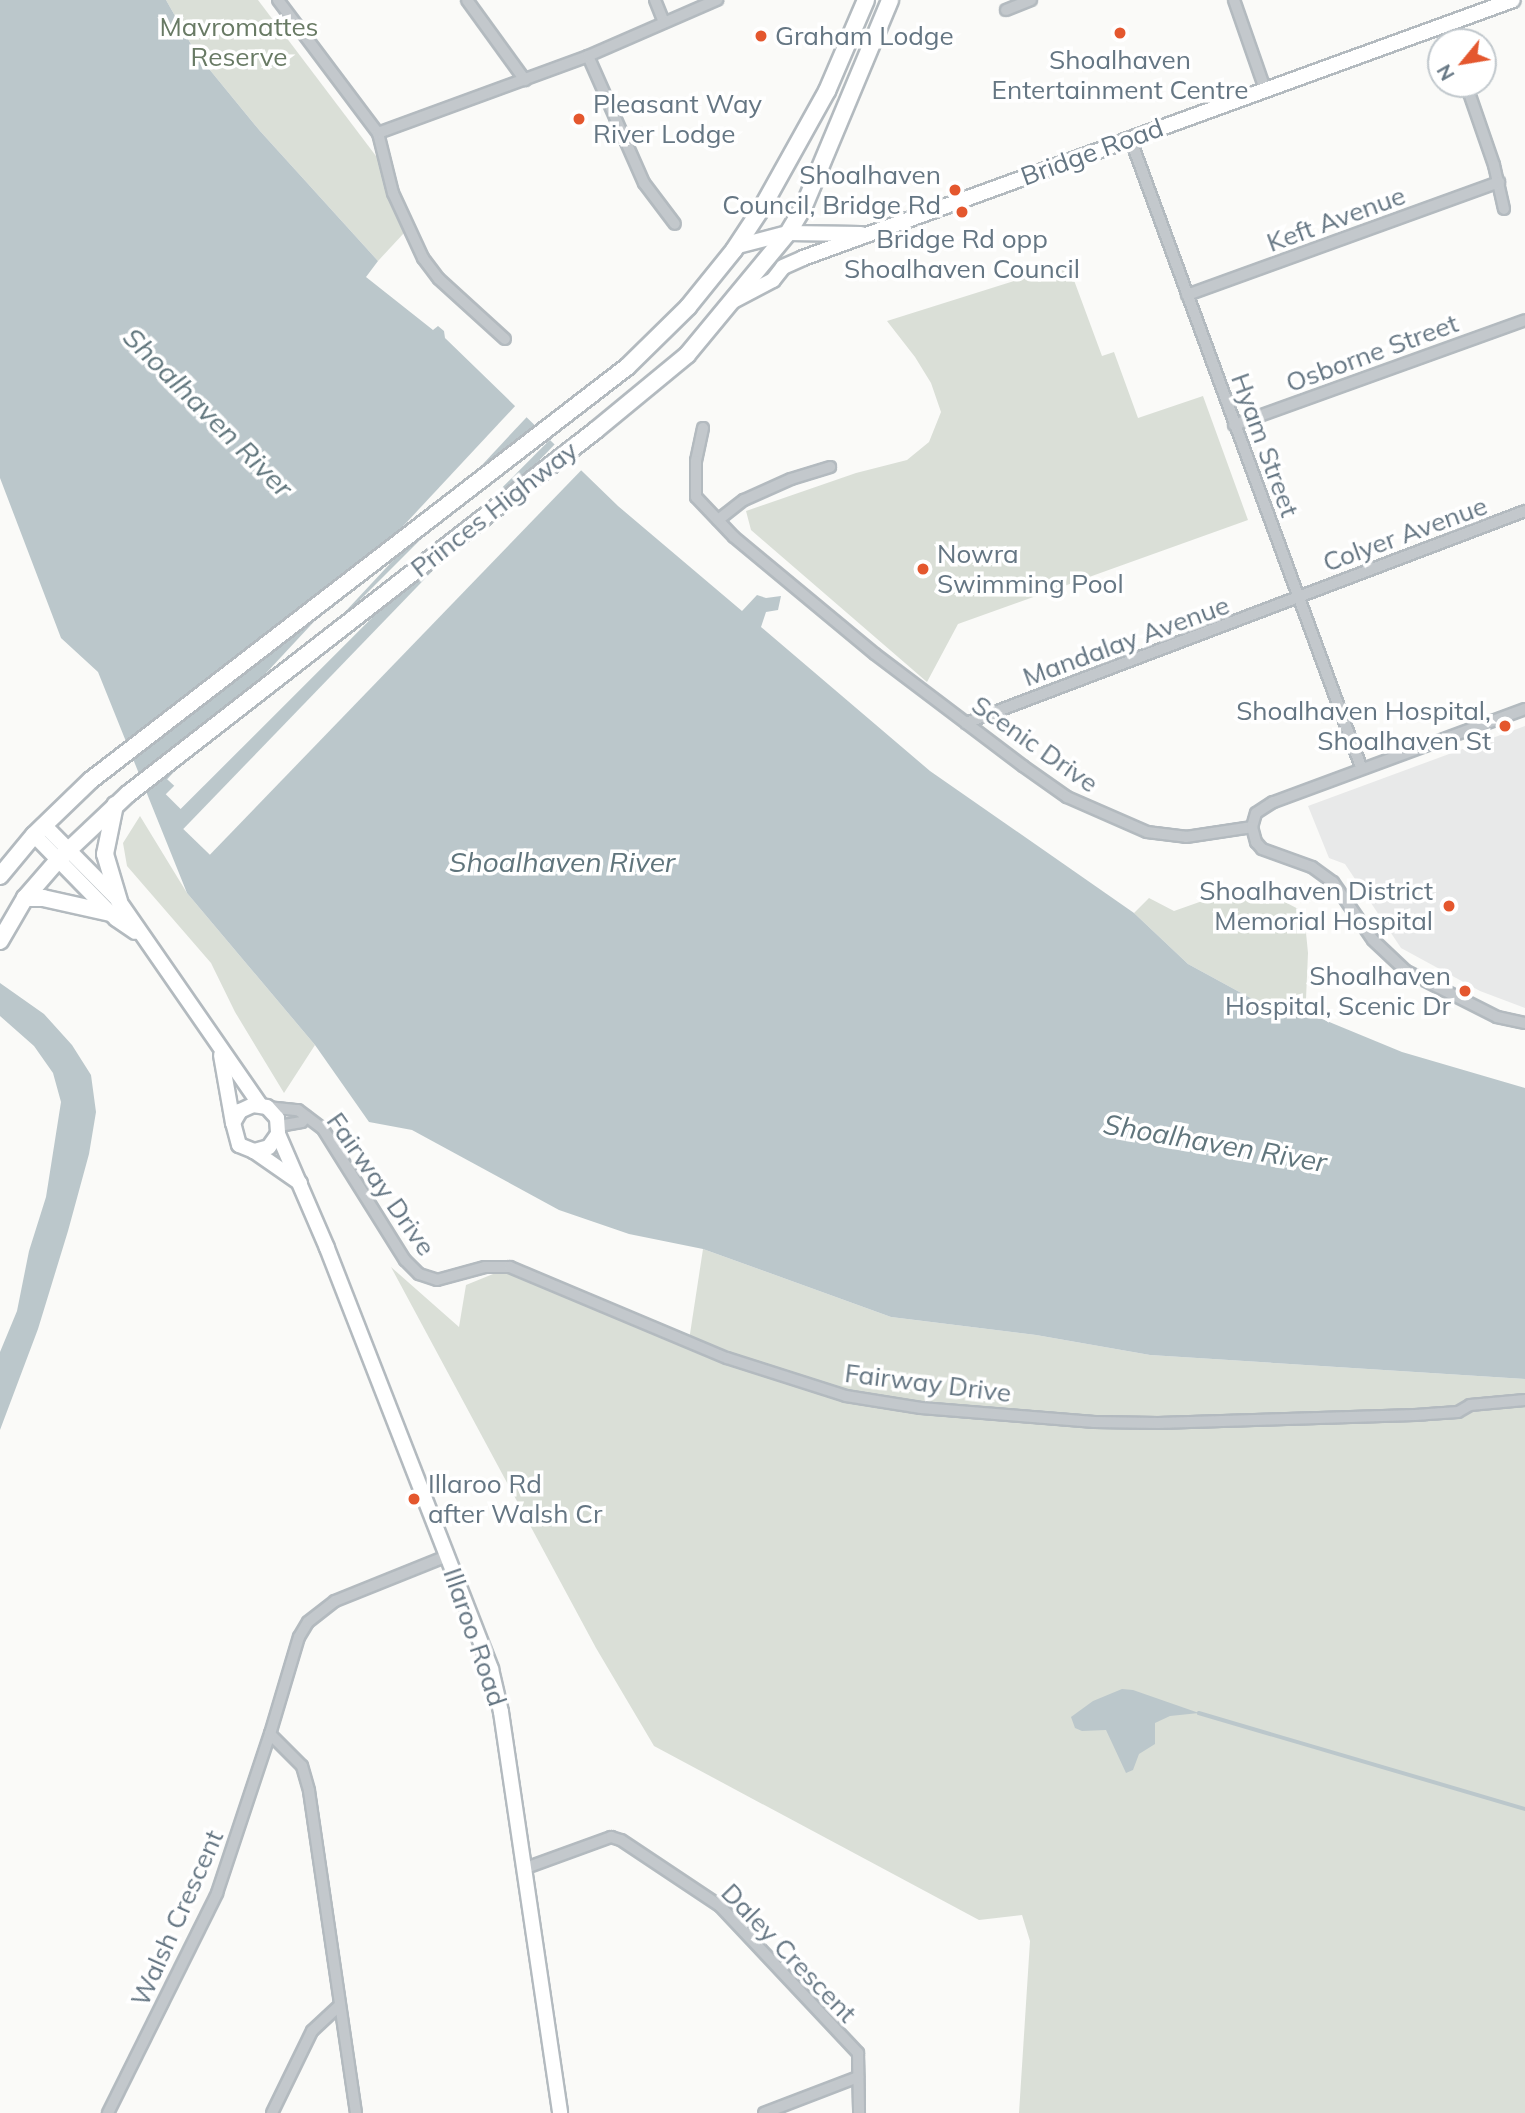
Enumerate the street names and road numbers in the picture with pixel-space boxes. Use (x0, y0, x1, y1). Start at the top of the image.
street label: Bridge Road (1017, 112, 1167, 192)
street label: Keft Avenue (1263, 180, 1409, 258)
street label: Osborne Street (1282, 307, 1462, 399)
street label: Hyam Street (1225, 369, 1305, 521)
street label: Princes Highway (405, 434, 583, 584)
street label: Colyer Avenue (1319, 490, 1491, 578)
street label: Mandalay Avenue (1019, 589, 1233, 693)
street label: Scenic Drive (966, 689, 1104, 799)
street label: Fairway Drive (320, 1107, 442, 1261)
street label: Fairway Drive (843, 1357, 1013, 1409)
street label: Illaroo Road (437, 1564, 513, 1710)
street label: Walsh Crescent (124, 1825, 230, 2011)
street label: Daley Crescent (715, 1877, 863, 2029)

